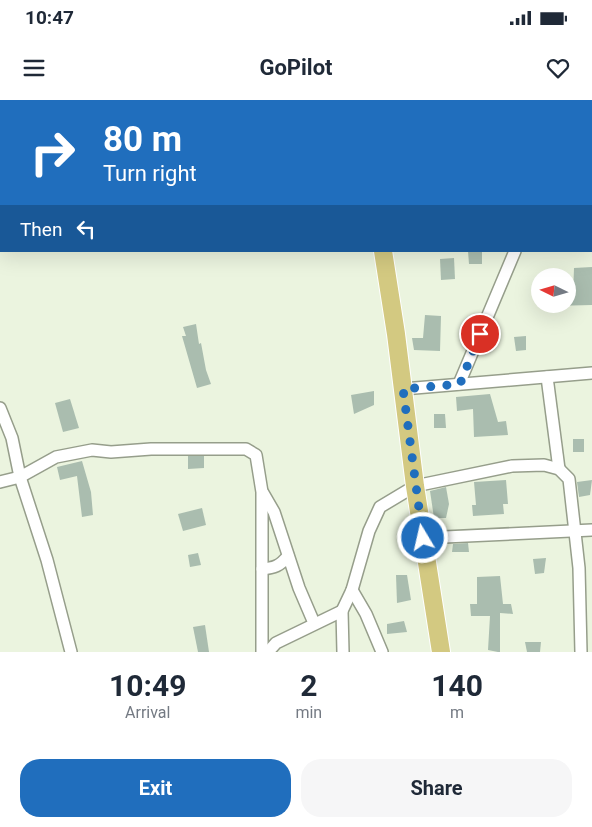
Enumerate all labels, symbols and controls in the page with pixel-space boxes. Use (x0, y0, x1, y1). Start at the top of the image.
text: 10:47 (25, 6, 74, 29)
icon: menu (20, 54, 48, 82)
icon: heart (544, 54, 572, 82)
text: GoPilot (259, 55, 333, 80)
text: 80 m (103, 119, 182, 160)
icon: right (20, 120, 85, 185)
text: Turn right (103, 161, 197, 186)
icon: left (72, 215, 100, 243)
text: Then (20, 218, 62, 241)
north arrow (531, 268, 576, 312)
map controls (531, 268, 576, 313)
pin (459, 313, 501, 355)
icon: arrive (466, 320, 494, 348)
position arrow (396, 511, 448, 563)
text: 10:49 (109, 668, 186, 703)
text: 2 (300, 668, 317, 703)
text: 140 (431, 668, 483, 703)
text: Arrival (125, 703, 170, 722)
text: min (295, 703, 322, 722)
text: m (450, 703, 464, 722)
button: Exit (20, 759, 291, 817)
button: Share (301, 759, 572, 817)

